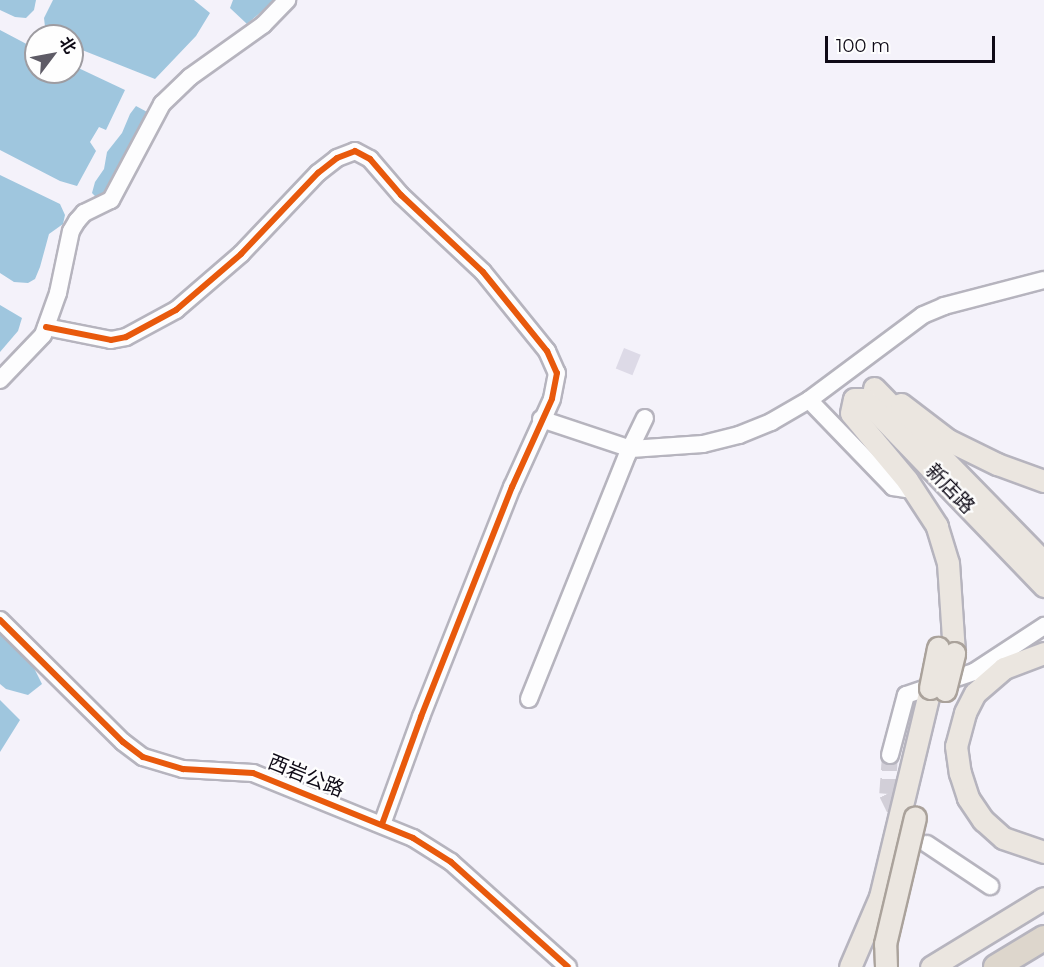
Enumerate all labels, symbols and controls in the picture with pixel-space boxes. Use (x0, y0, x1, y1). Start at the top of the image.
north arrow (24, 24, 84, 84)
scale bar (828, 24, 998, 62)
text: 北 (56, 33, 80, 57)
text: 100 m (836, 35, 890, 57)
street label: 新店路 (921, 459, 979, 519)
street label: 西岩公路 (264, 750, 348, 802)

